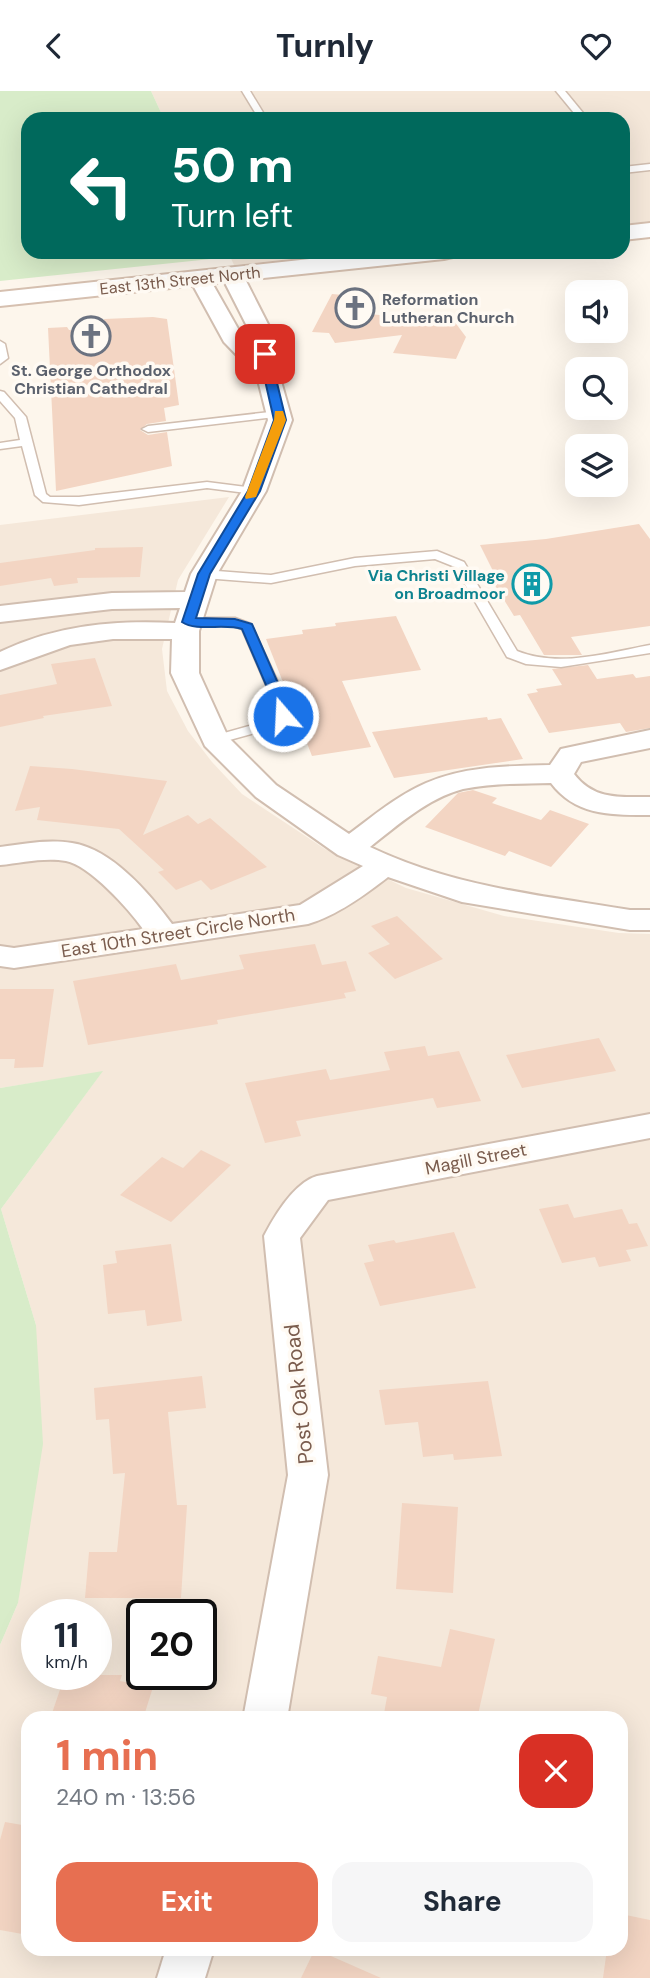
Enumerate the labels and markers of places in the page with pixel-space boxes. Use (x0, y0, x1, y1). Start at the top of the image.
church icon: Reformation Lutheran Church (334, 287, 376, 329)
place label: Reformation Lutheran Church (382, 289, 514, 328)
church icon: St. George Orthodox Christian Cathedral (70, 315, 112, 357)
pin (235, 324, 295, 384)
place label: St. George Orthodox Christian Cathedral (11, 360, 171, 399)
building icon: Via Christi Village on Broadmoor (511, 563, 553, 605)
place label: Via Christi Village on Broadmoor (368, 565, 505, 604)

